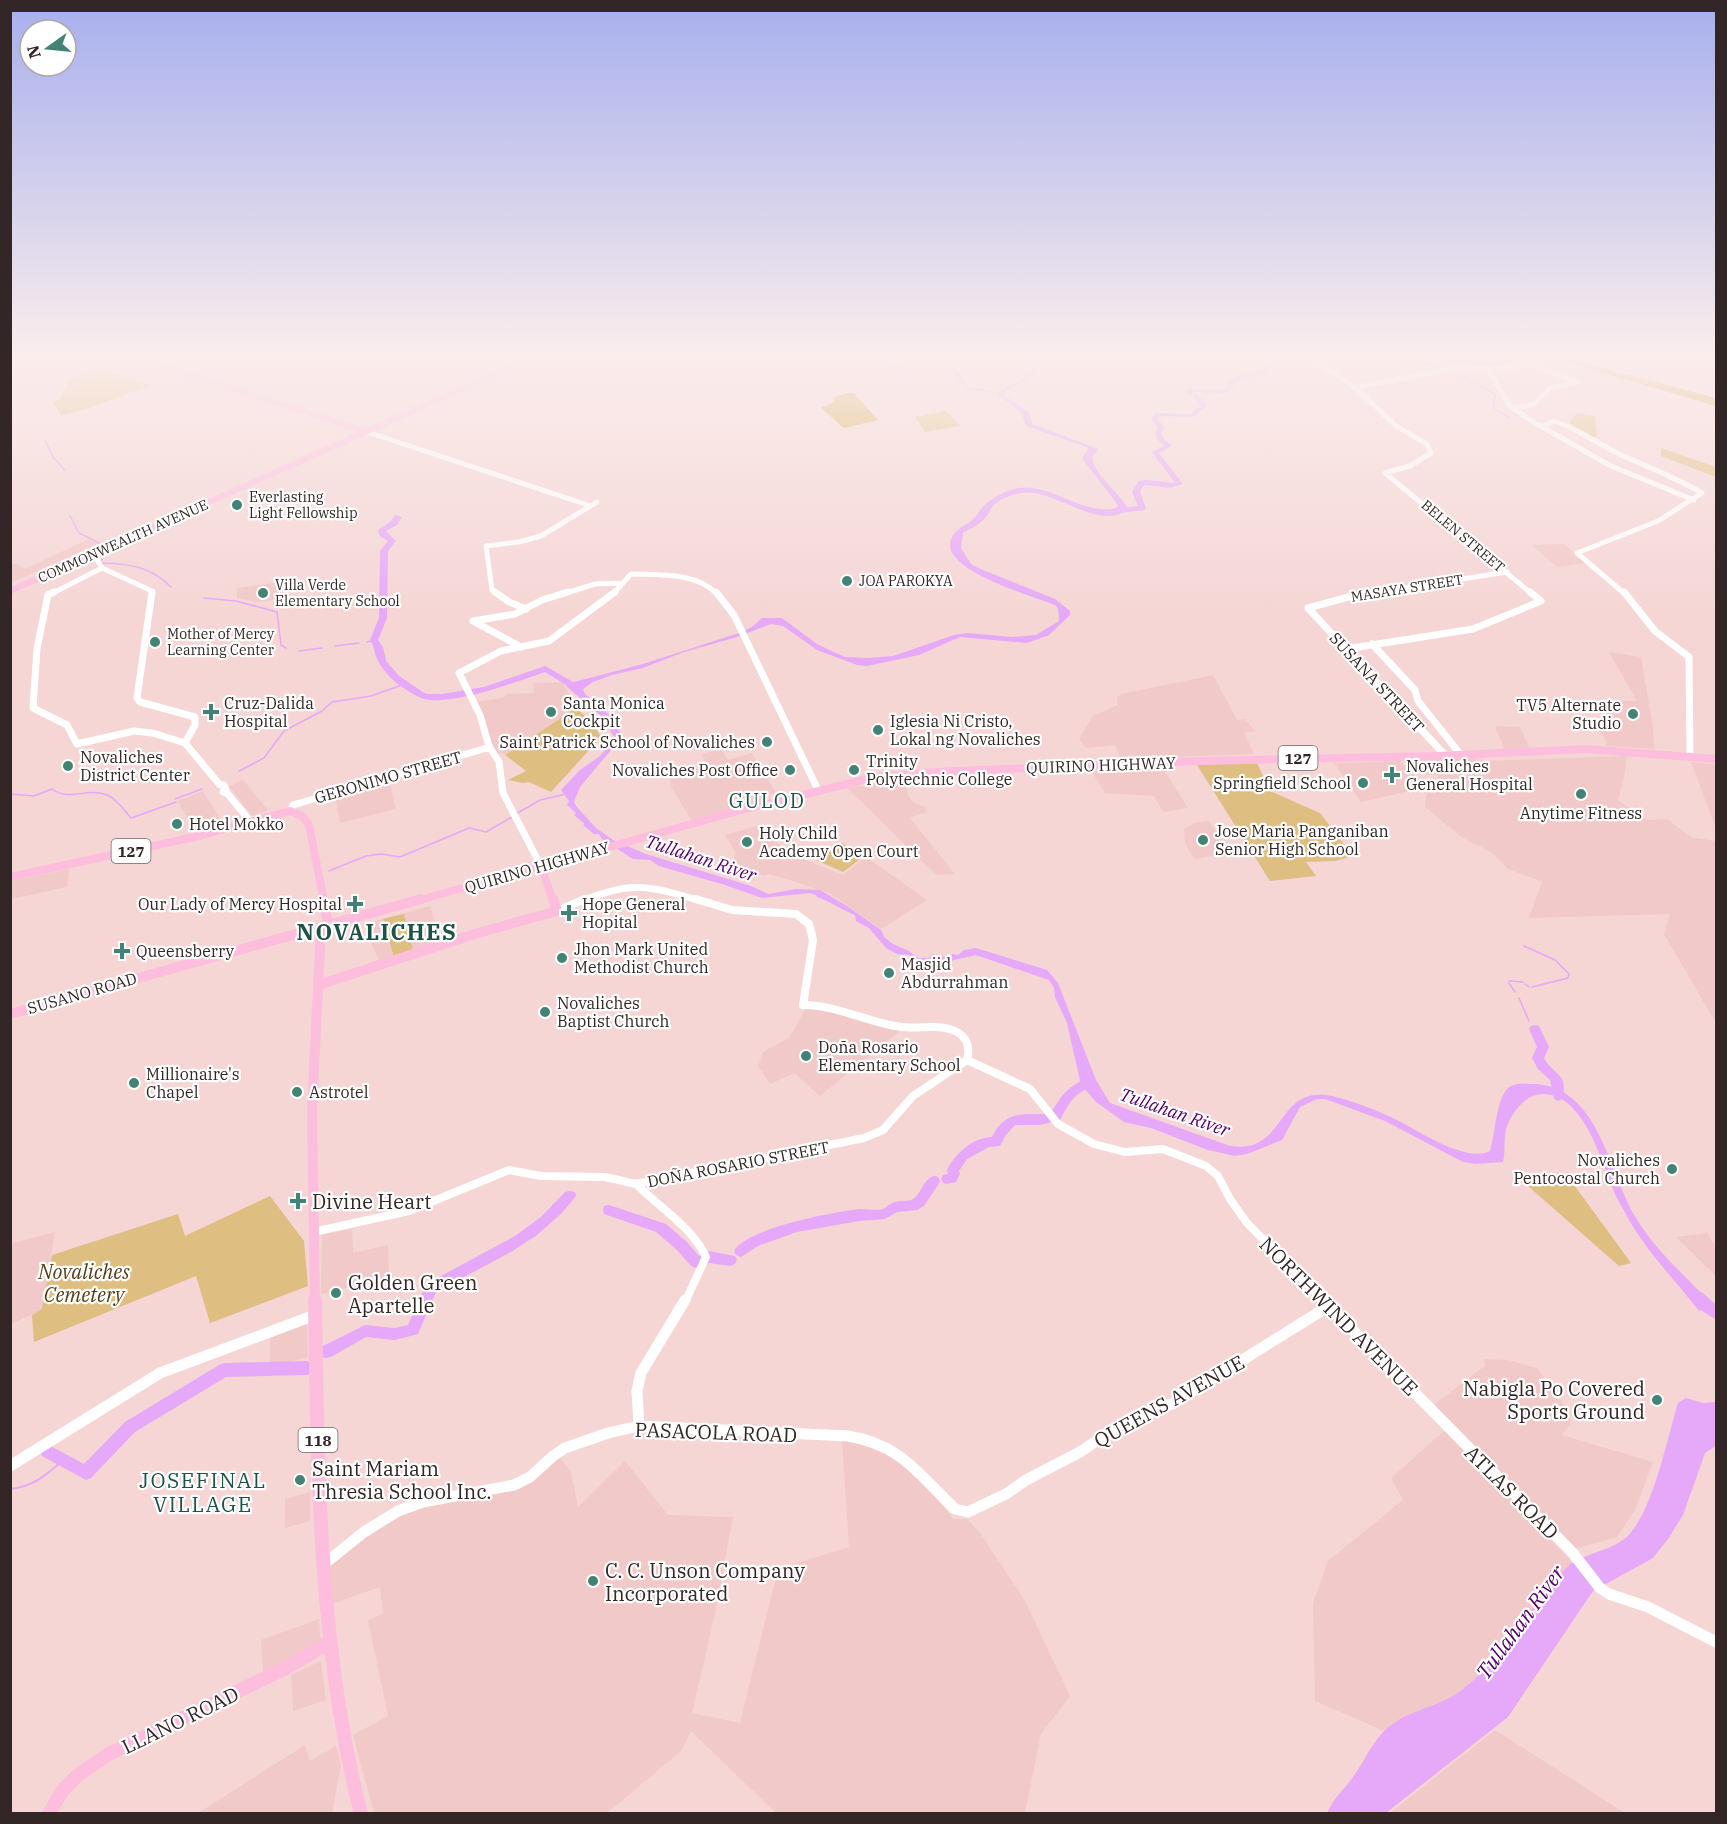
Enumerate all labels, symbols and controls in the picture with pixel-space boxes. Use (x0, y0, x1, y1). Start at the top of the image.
north arrow (18, 18, 78, 78)
text: N (22, 43, 45, 61)
place label: Everlasting Light Fellowship (249, 488, 358, 522)
street label: COMMONWEALTH AVENUE (35, 495, 211, 587)
street label: BELEN STREET (1418, 496, 1508, 576)
marker: Everlasting Light Fellowship (230, 498, 244, 512)
street label: MASAYA STREET (1350, 570, 1464, 606)
place label: JOA PAROKYA (859, 572, 953, 590)
marker: JOA PAROKYA (840, 574, 854, 588)
place label: Villa Verde Elementary School (275, 576, 400, 610)
marker: Villa Verde Elementary School (256, 586, 270, 600)
place label: Mother of Mercy Learning Center (167, 625, 275, 659)
street label: SUSANA STREET (1325, 628, 1429, 736)
marker: Mother of Mercy Learning Center (148, 635, 162, 649)
place label: Cruz-Dalida Hospital (224, 693, 314, 731)
place label: Santa Monica Cockpit (563, 693, 665, 731)
place label: TV5 Alternate Studio (1516, 695, 1621, 733)
marker: Cruz-Dalida Hospital (202, 703, 220, 721)
marker: Santa Monica Cockpit (544, 705, 558, 719)
marker: TV5 Alternate Studio (1626, 707, 1640, 721)
place label: Iglesia Ni Cristo, Lokal ng Novaliches (890, 711, 1041, 749)
marker: Iglesia Ni Cristo, Lokal ng Novaliches (871, 723, 885, 737)
place label: Saint Patrick School of Novaliches (500, 732, 755, 752)
marker: Saint Patrick School of Novaliches (760, 735, 774, 749)
street label: GERONIMO STREET (312, 746, 464, 808)
road number: 127 (1278, 746, 1318, 770)
place label: Novaliches District Center (80, 747, 190, 785)
place label: Trinity Polytechnic College (866, 751, 1012, 789)
street label: QUIRINO HIGHWAY (1026, 752, 1176, 778)
place label: Novaliches General Hospital (1406, 756, 1533, 794)
marker: Novaliches District Center (61, 759, 75, 773)
place label: Novaliches Post Office (612, 760, 778, 780)
marker: Novaliches Post Office (783, 763, 797, 777)
marker: Trinity Polytechnic College (847, 763, 861, 777)
marker: Novaliches General Hospital (1383, 766, 1401, 784)
place label: Springfield School (1213, 773, 1351, 793)
marker: Springfield School (1356, 776, 1370, 790)
district label: GULOD (729, 787, 805, 814)
marker: Anytime Fitness (1574, 787, 1588, 801)
place label: Anytime Fitness (1520, 803, 1642, 823)
place label: Hotel Mokko (189, 814, 284, 834)
marker: Hotel Mokko (170, 817, 184, 831)
place label: Jose Maria Panganiban Senior High School (1215, 821, 1389, 859)
place label: Holy Child Academy Open Court (759, 823, 919, 861)
water label: Tullahan River (643, 829, 760, 887)
marker: Jose Maria Panganiban Senior High School (1196, 833, 1210, 847)
marker: Holy Child Academy Open Court (740, 835, 754, 849)
street label: QUIRINO HIGHWAY (462, 837, 612, 897)
road number: 127 (112, 839, 150, 863)
place label: Our Lady of Mercy Hospital (138, 894, 342, 914)
place label: Hope General Hopital (582, 894, 686, 932)
marker: Our Lady of Mercy Hospital (346, 895, 364, 913)
marker: Hope General Hopital (560, 904, 578, 922)
district label: NOVALICHES (297, 917, 457, 946)
place label: Jhon Mark United Methodist Church (574, 939, 709, 977)
place label: Queensberry (136, 941, 235, 961)
marker: Queensberry (113, 942, 131, 960)
marker: Jhon Mark United Methodist Church (555, 951, 569, 965)
place label: Masjid Abdurrahman (901, 954, 1008, 992)
marker: Masjid Abdurrahman (882, 966, 896, 980)
street label: SUSANO ROAD (25, 968, 139, 1018)
place label: Novaliches Baptist Church (557, 993, 670, 1031)
marker: Novaliches Baptist Church (538, 1005, 552, 1019)
place label: Doña Rosario Elementary School (818, 1037, 961, 1075)
marker: Doña Rosario Elementary School (799, 1049, 813, 1063)
place label: Millionaire's Chapel (146, 1064, 240, 1102)
marker: Millionaire's Chapel (127, 1076, 141, 1090)
place label: Astrotel (309, 1082, 369, 1102)
water label: Tullahan River (1117, 1082, 1234, 1142)
marker: Astrotel (290, 1085, 304, 1099)
street label: DOÑA ROSARIO STREET (645, 1137, 831, 1191)
place label: Novaliches Pentocostal Church (1513, 1150, 1660, 1188)
marker: Novaliches Pentocostal Church (1665, 1162, 1679, 1176)
place label: Divine Heart (312, 1188, 431, 1215)
marker: Divine Heart (289, 1192, 307, 1210)
street label: NORTHWIND AVENUE (1254, 1231, 1424, 1401)
park label: Novaliches Cemetery (37, 1258, 130, 1308)
place label: Golden Green Apartelle (348, 1269, 478, 1319)
marker: Golden Green Apartelle (329, 1286, 343, 1300)
street label: QUEENS AVENUE (1089, 1348, 1249, 1454)
place label: Nabigla Po Covered Sports Ground (1463, 1375, 1645, 1425)
marker: Nabigla Po Covered Sports Ground (1650, 1393, 1664, 1407)
street label: PASACOLA ROAD (634, 1416, 798, 1448)
road number: 118 (298, 1428, 338, 1452)
street label: ATLAS ROAD (1459, 1439, 1565, 1545)
place label: Saint Mariam Thresia School Inc. (312, 1455, 492, 1505)
district label: JOSEFINAL VILLAGE (139, 1466, 267, 1518)
marker: Saint Mariam Thresia School Inc. (293, 1473, 307, 1487)
place label: C. C. Unson Company Incorporated (605, 1557, 805, 1607)
water label: Tullahan River (1469, 1559, 1571, 1685)
marker: C. C. Unson Company Incorporated (586, 1574, 600, 1588)
street label: LLANO ROAD (117, 1680, 243, 1760)

